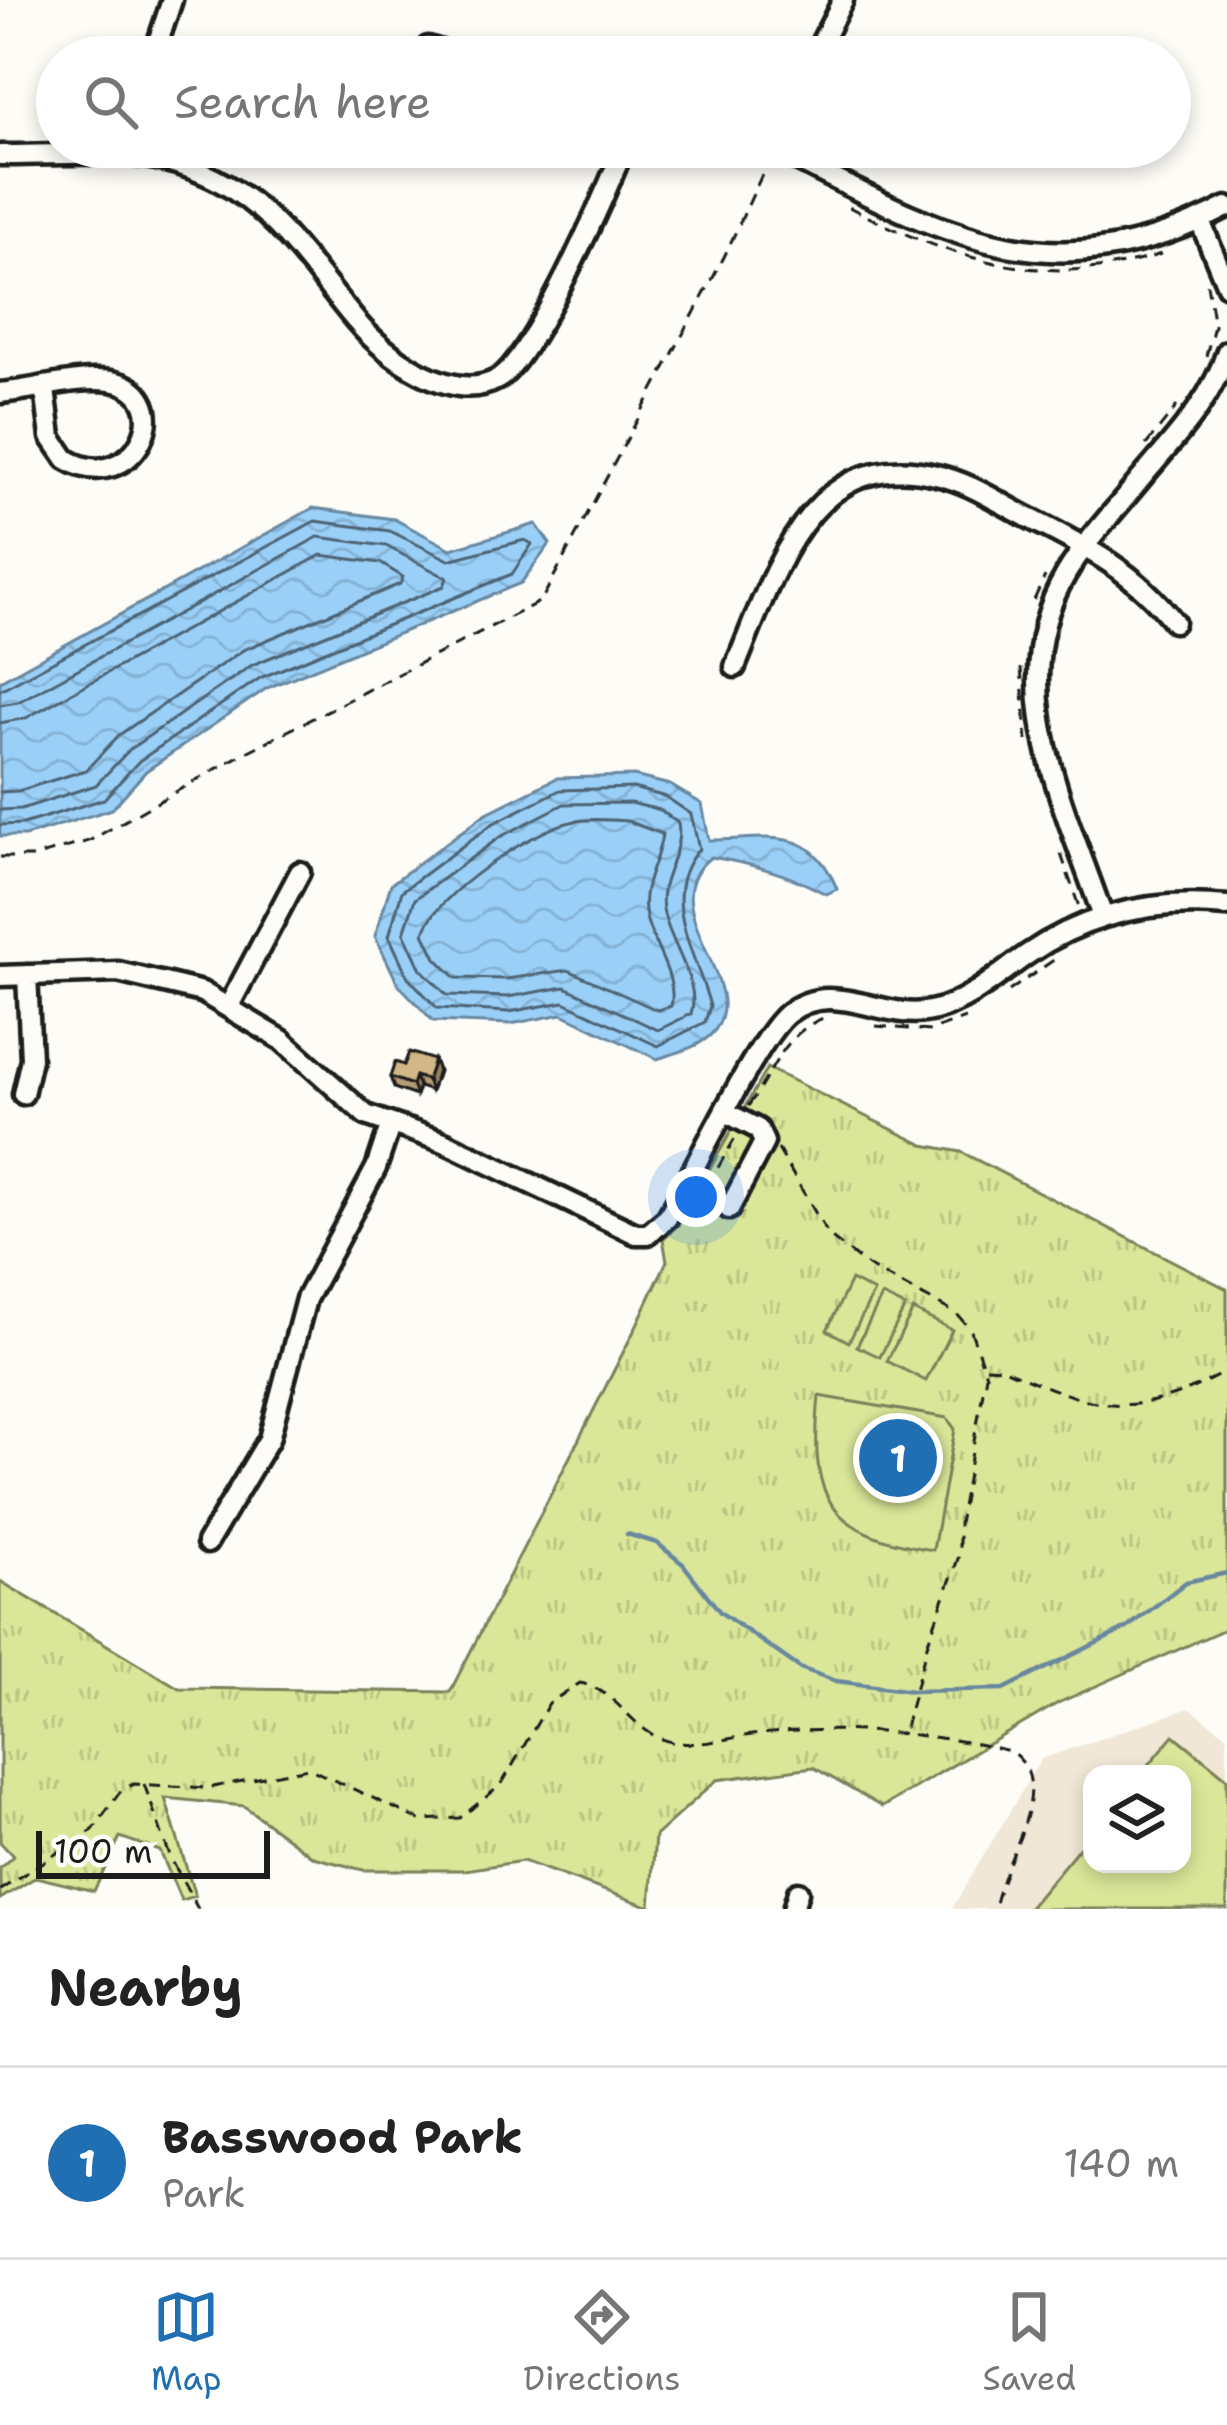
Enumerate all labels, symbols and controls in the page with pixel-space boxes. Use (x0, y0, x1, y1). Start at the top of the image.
search box (36, 36, 1191, 168)
icon: search (78, 69, 144, 135)
text: Search here (174, 72, 431, 132)
your location (666, 1167, 726, 1227)
pin: 1 (859, 1413, 937, 1503)
map controls (1083, 1765, 1191, 1873)
button: layers (1083, 1765, 1191, 1873)
scale bar (36, 1825, 270, 1878)
text: 100 m (54, 1829, 153, 1874)
text: Nearby (48, 1953, 243, 2021)
text: Basswood Park (162, 2107, 523, 2167)
text: 1 (78, 2137, 96, 2189)
text: 140 m (1063, 2137, 1179, 2189)
text: Park (162, 2167, 246, 2219)
tab: Map (151, 2284, 222, 2401)
tab: Directions (523, 2284, 681, 2401)
tab: Saved (982, 2284, 1076, 2401)

